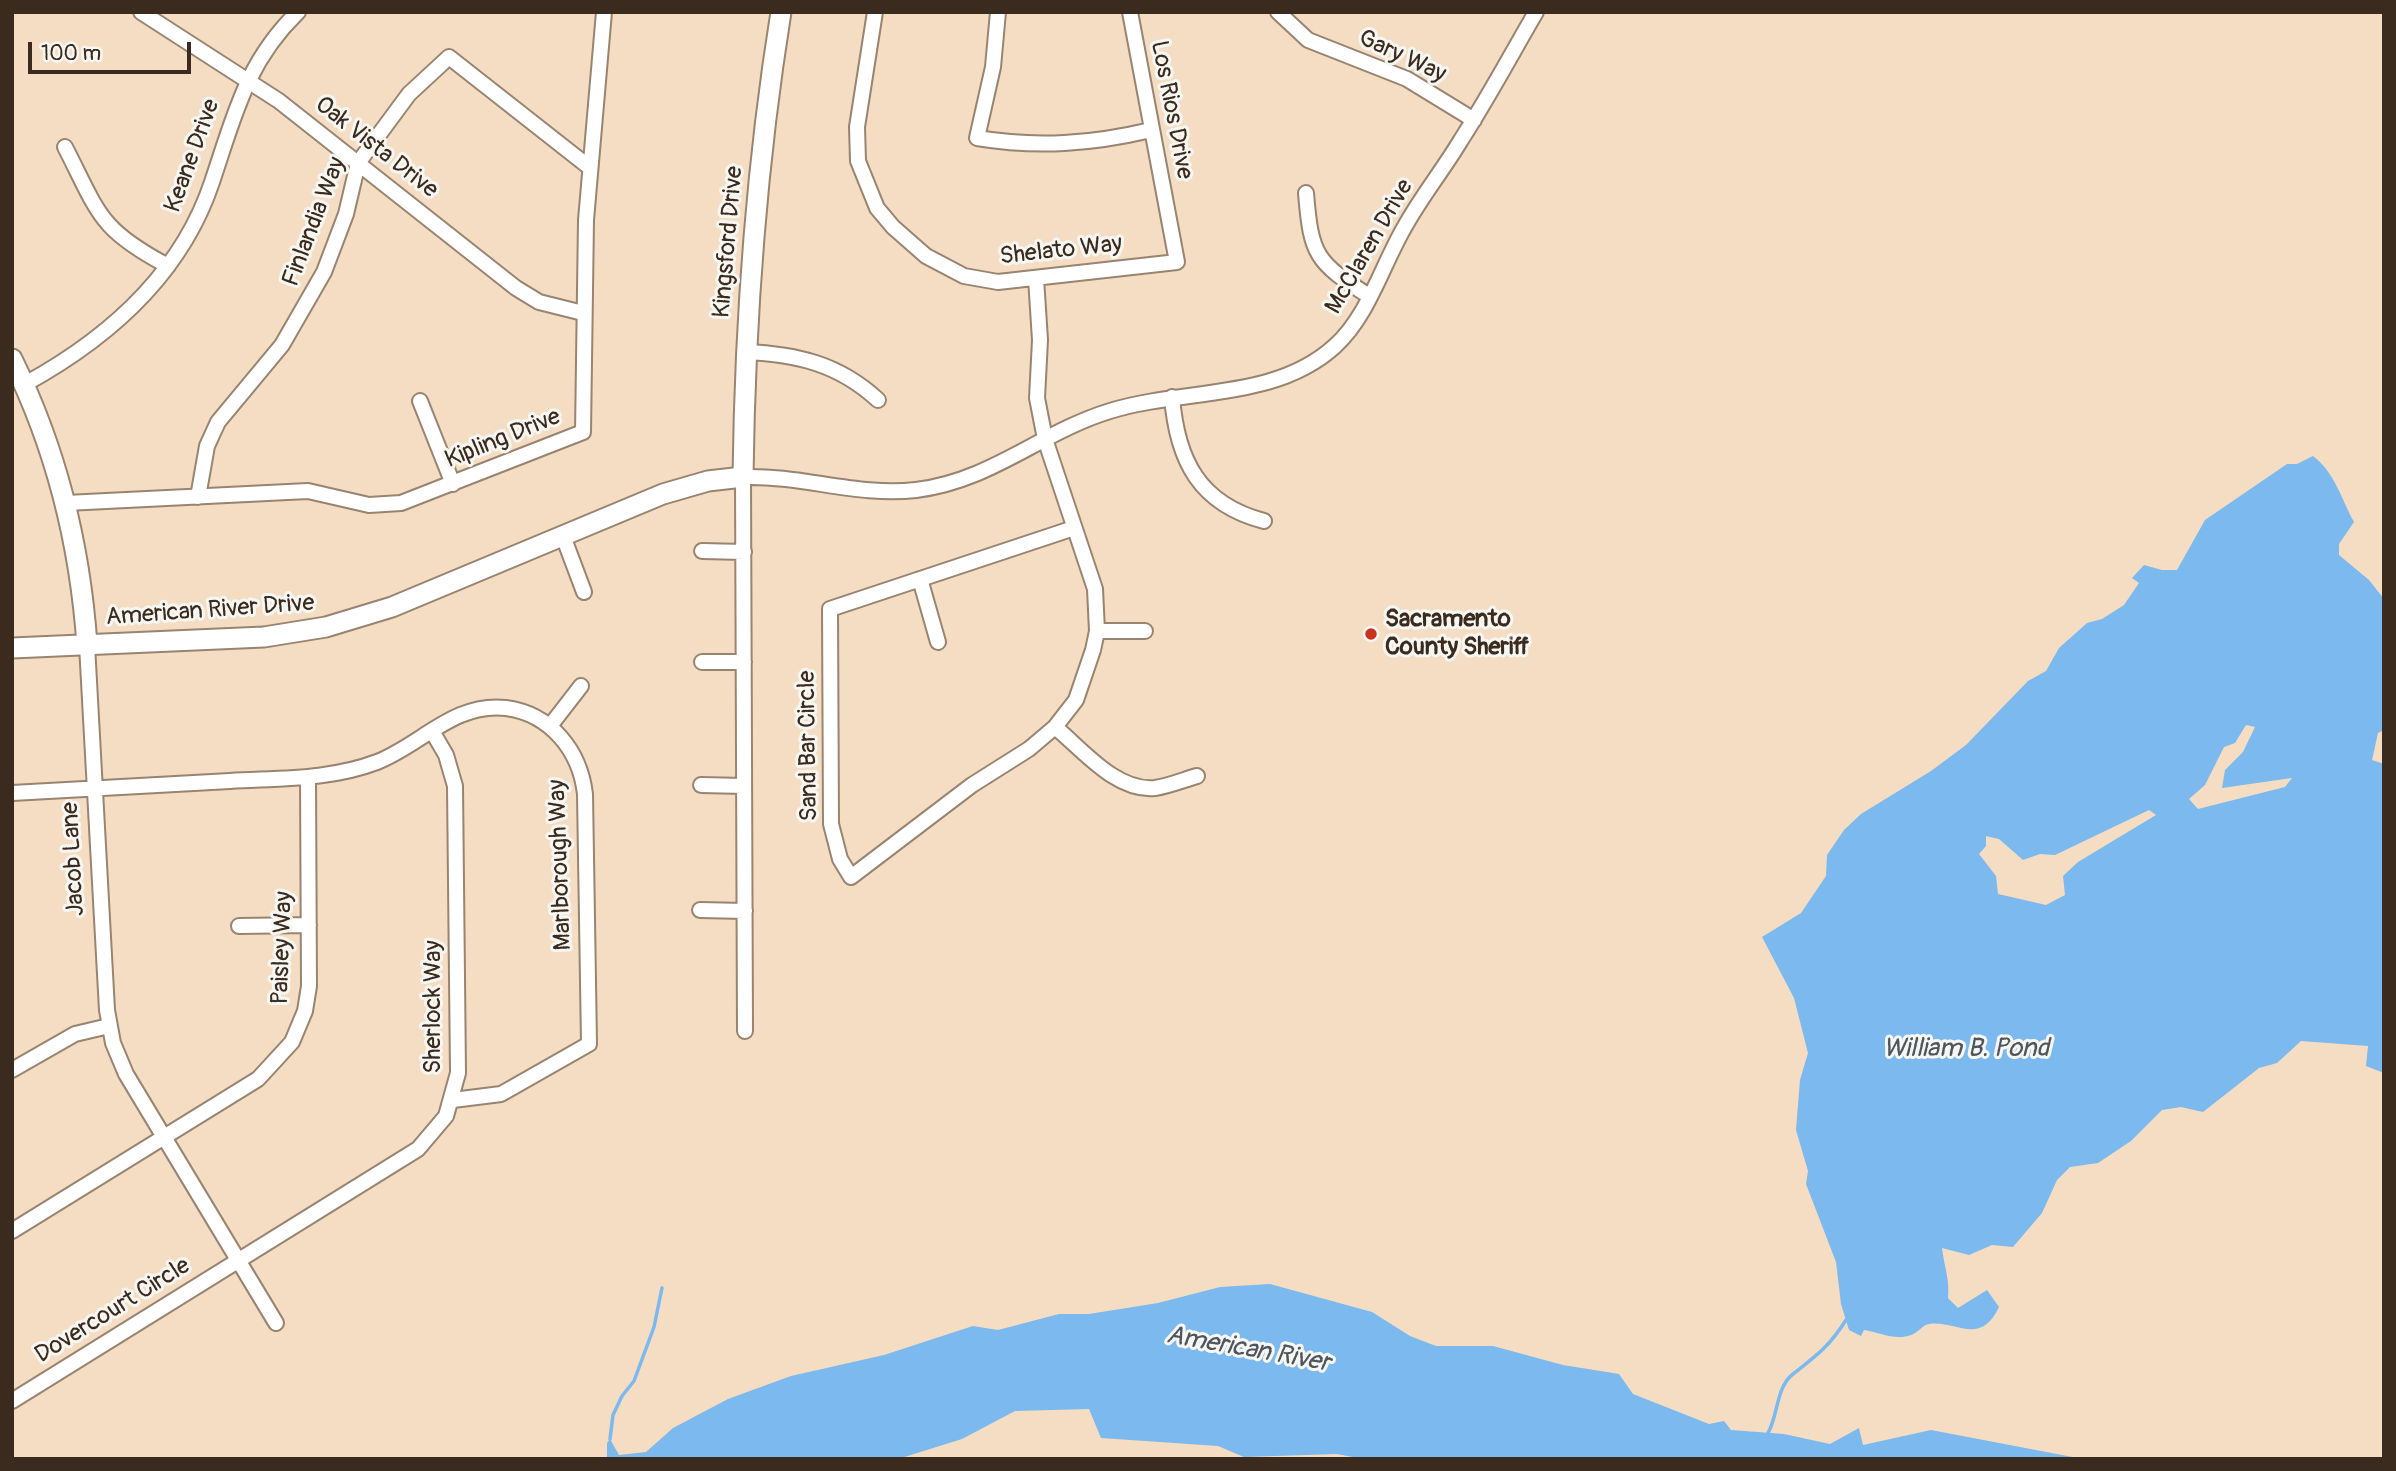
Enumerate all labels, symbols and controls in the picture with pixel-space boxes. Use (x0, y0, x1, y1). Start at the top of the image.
street label: Gary Way (1354, 24, 1450, 90)
scale bar (32, 28, 194, 72)
street label: Los Rios Drive (1143, 38, 1199, 182)
text: 100 m (41, 40, 101, 67)
street label: Oak Vista Drive (309, 91, 443, 205)
street label: Keane Drive (159, 95, 227, 217)
street label: Finlandia Way (277, 153, 353, 291)
street label: Kingsford Drive (708, 165, 750, 319)
street label: McClaren Drive (1320, 175, 1420, 319)
street label: Shelato Way (998, 230, 1124, 272)
street label: Kipling Drive (441, 403, 565, 475)
street label: American River Drive (105, 589, 315, 633)
place label: Sacramento County Sheriff (1385, 606, 1529, 662)
marker: Sacramento County Sheriff (1363, 626, 1379, 642)
street label: Sand Bar Circle (793, 670, 825, 822)
street label: Marlborough Way (544, 779, 578, 951)
street label: Jacob Lane (57, 801, 91, 917)
street label: Paisley Way (267, 891, 299, 1005)
street label: Sherlock Way (420, 940, 448, 1074)
water label: William B. Pond (1883, 1033, 2049, 1065)
street label: Dovercourt Circle (30, 1252, 196, 1370)
water label: American River (1164, 1320, 1332, 1380)

